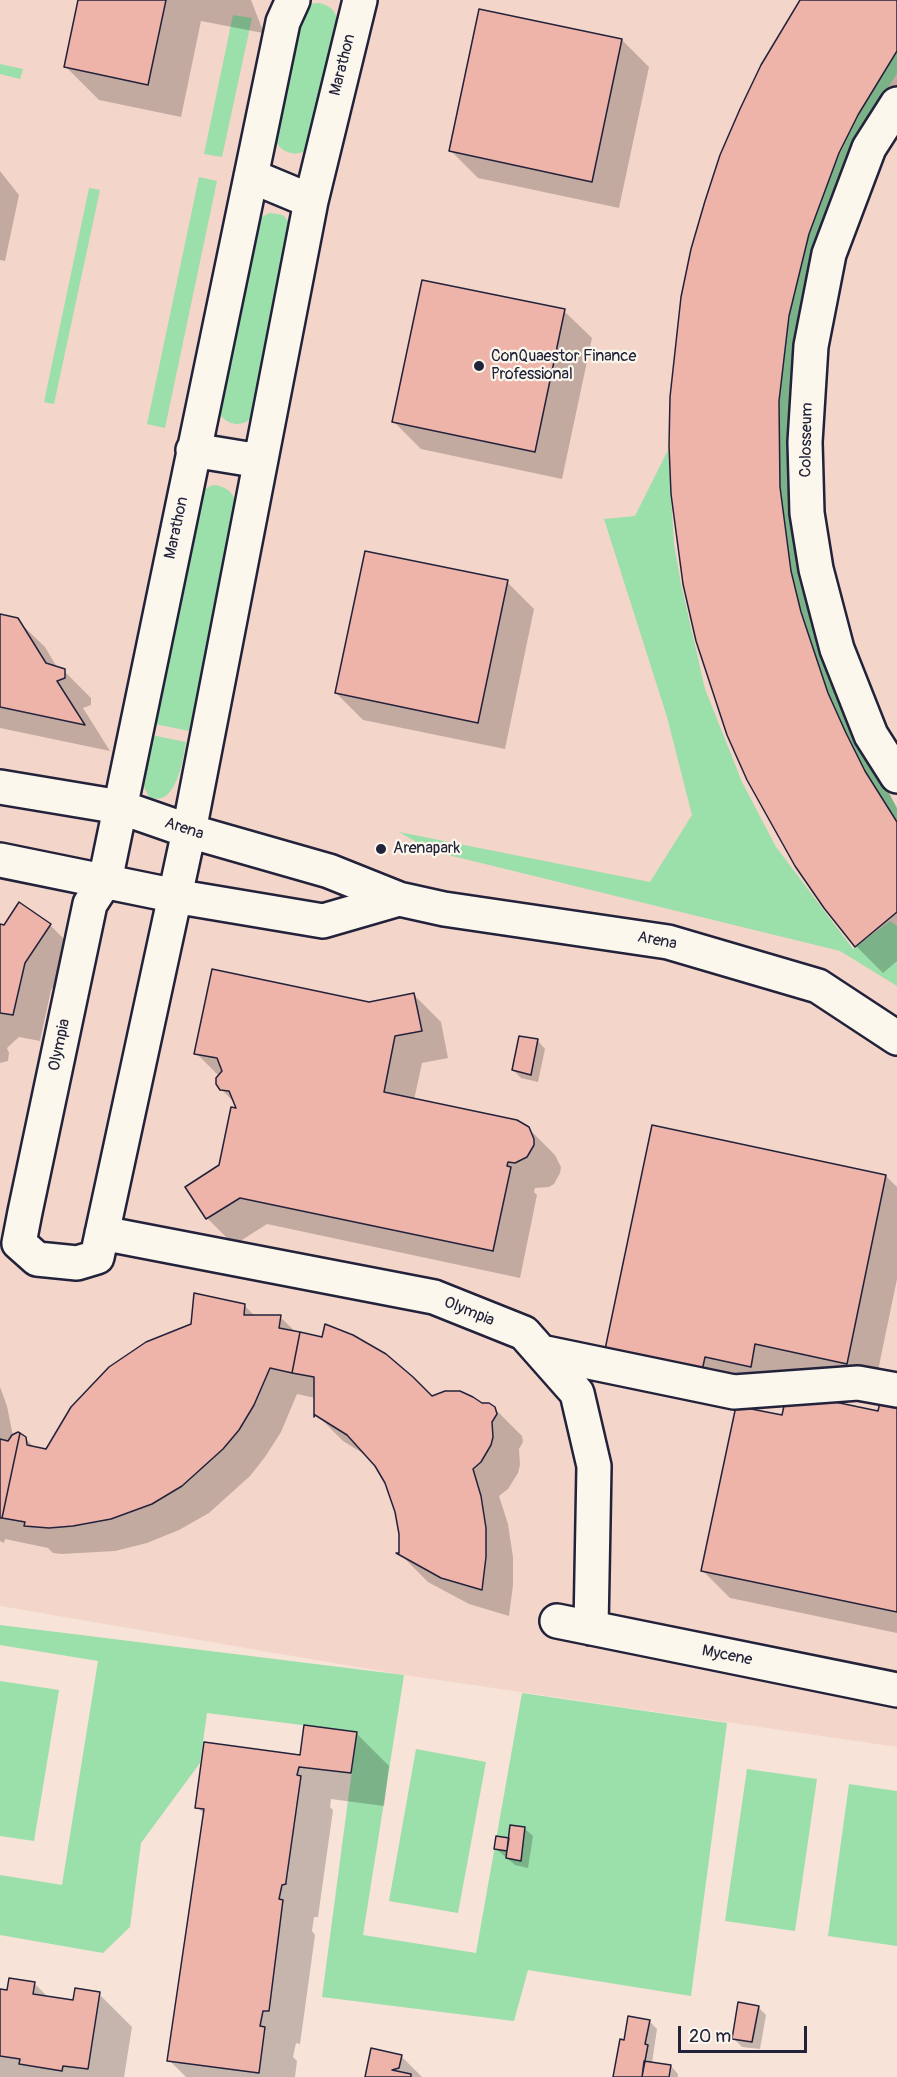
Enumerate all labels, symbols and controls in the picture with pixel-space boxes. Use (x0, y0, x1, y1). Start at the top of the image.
street label: Marathon (326, 32, 360, 98)
place label: ConQuaestor Finance Professional (491, 347, 636, 385)
marker: ConQuaestor Finance Professional (472, 359, 486, 373)
street label: Colosseum (797, 402, 817, 478)
street label: Marathon (161, 495, 193, 561)
street label: Arena (162, 814, 206, 844)
place label: Arenapark (393, 839, 460, 859)
marker: Arenapark (374, 842, 388, 856)
street label: Arena (636, 928, 678, 954)
street label: Olympia (45, 1017, 75, 1073)
street label: Olympia (441, 1293, 497, 1331)
street label: Mycene (700, 1642, 754, 1670)
scale bar (681, 2014, 810, 2052)
text: 20 m (689, 2025, 731, 2048)

